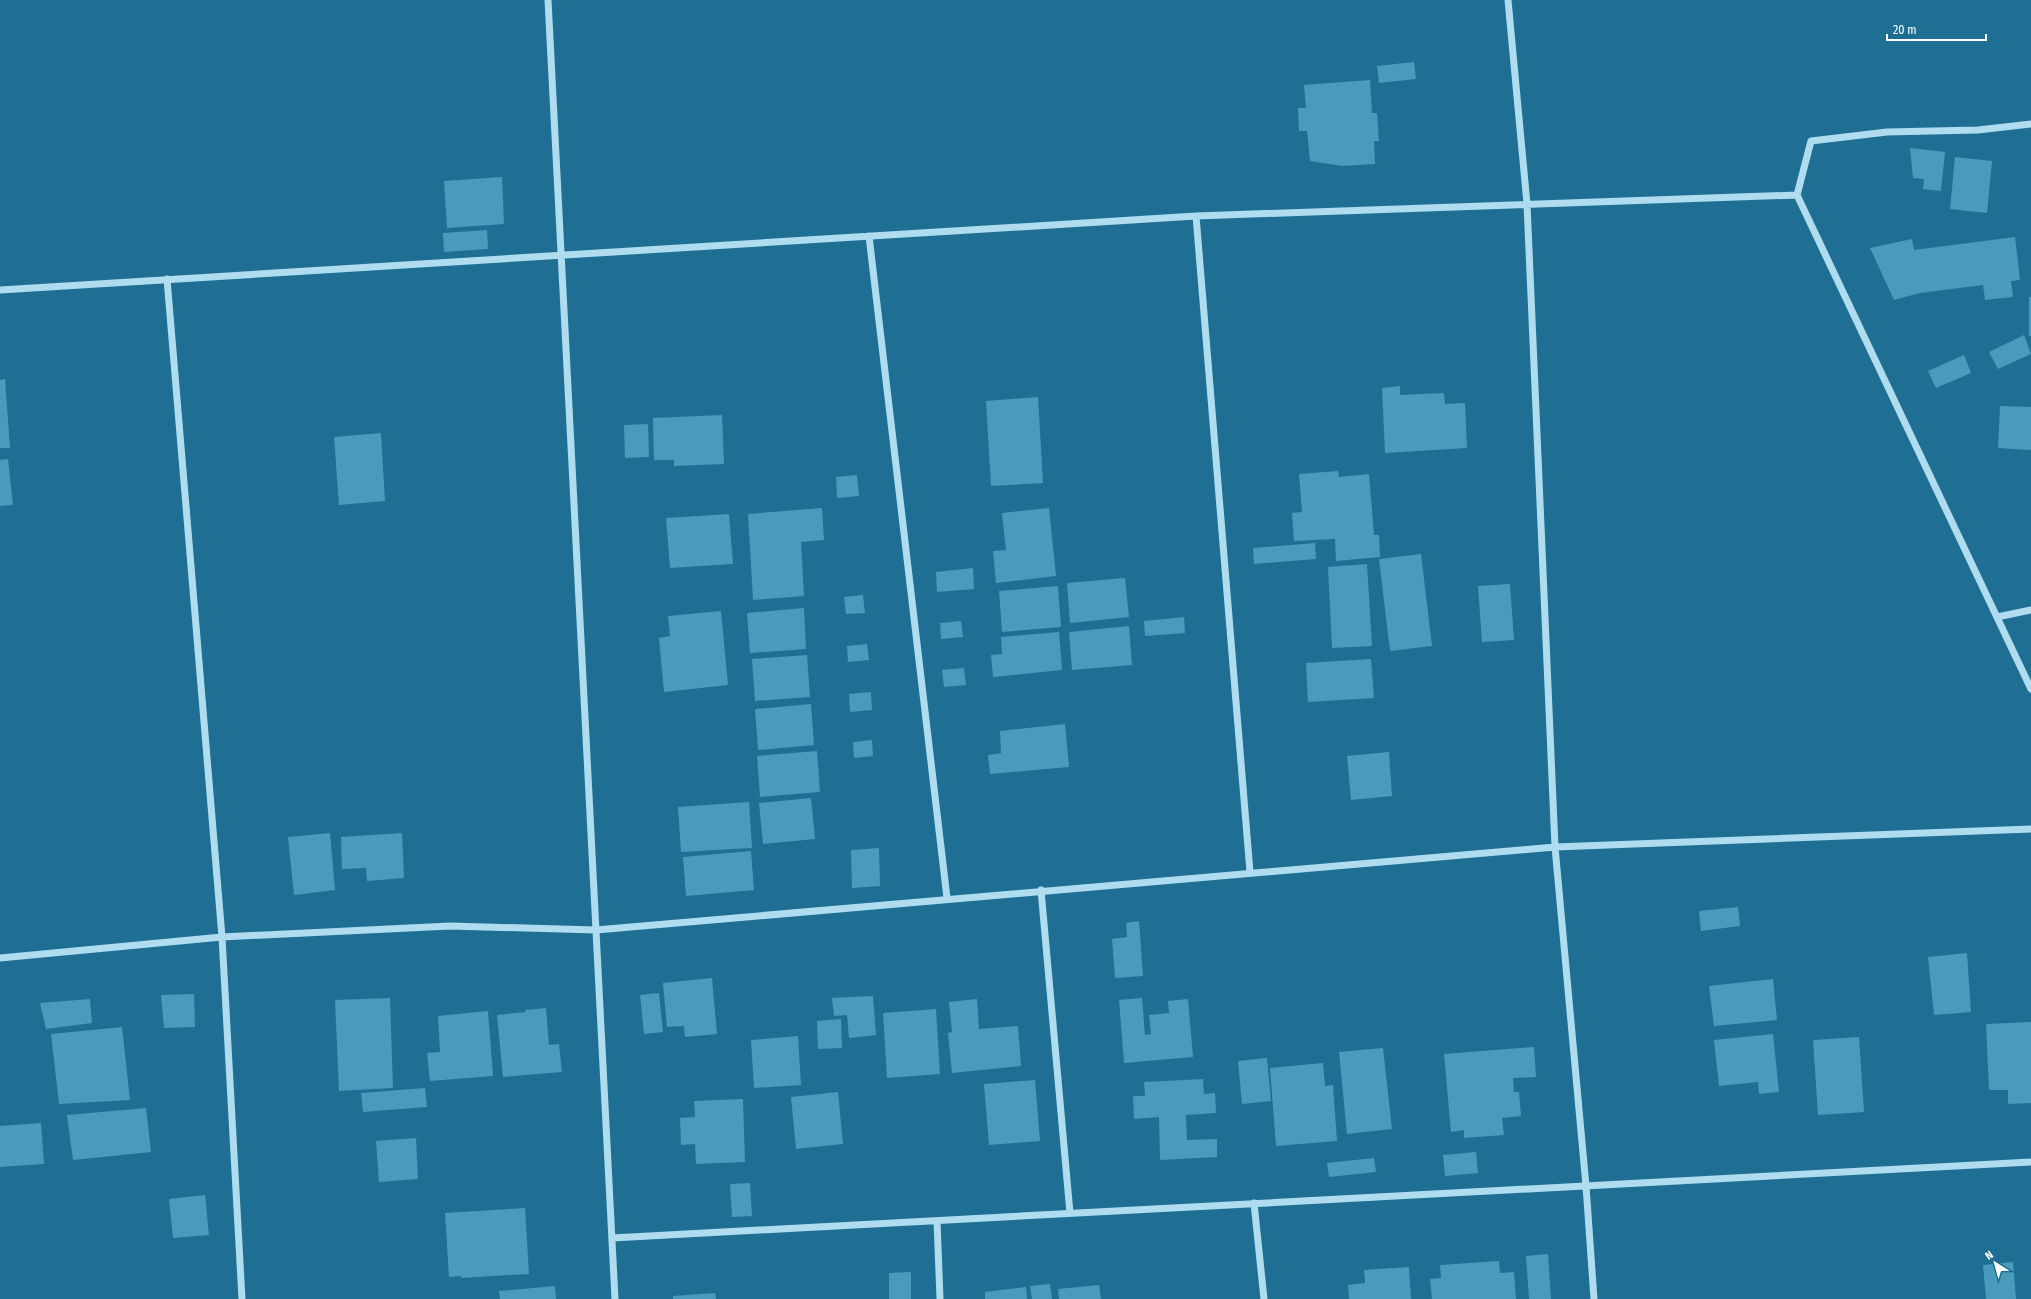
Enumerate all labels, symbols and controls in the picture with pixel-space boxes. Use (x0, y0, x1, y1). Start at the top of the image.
scale bar (1887, 16, 1986, 42)
text: 20 m (1893, 23, 1917, 37)
north arrow (1975, 1243, 2015, 1283)
text: N (1983, 1248, 1996, 1263)

